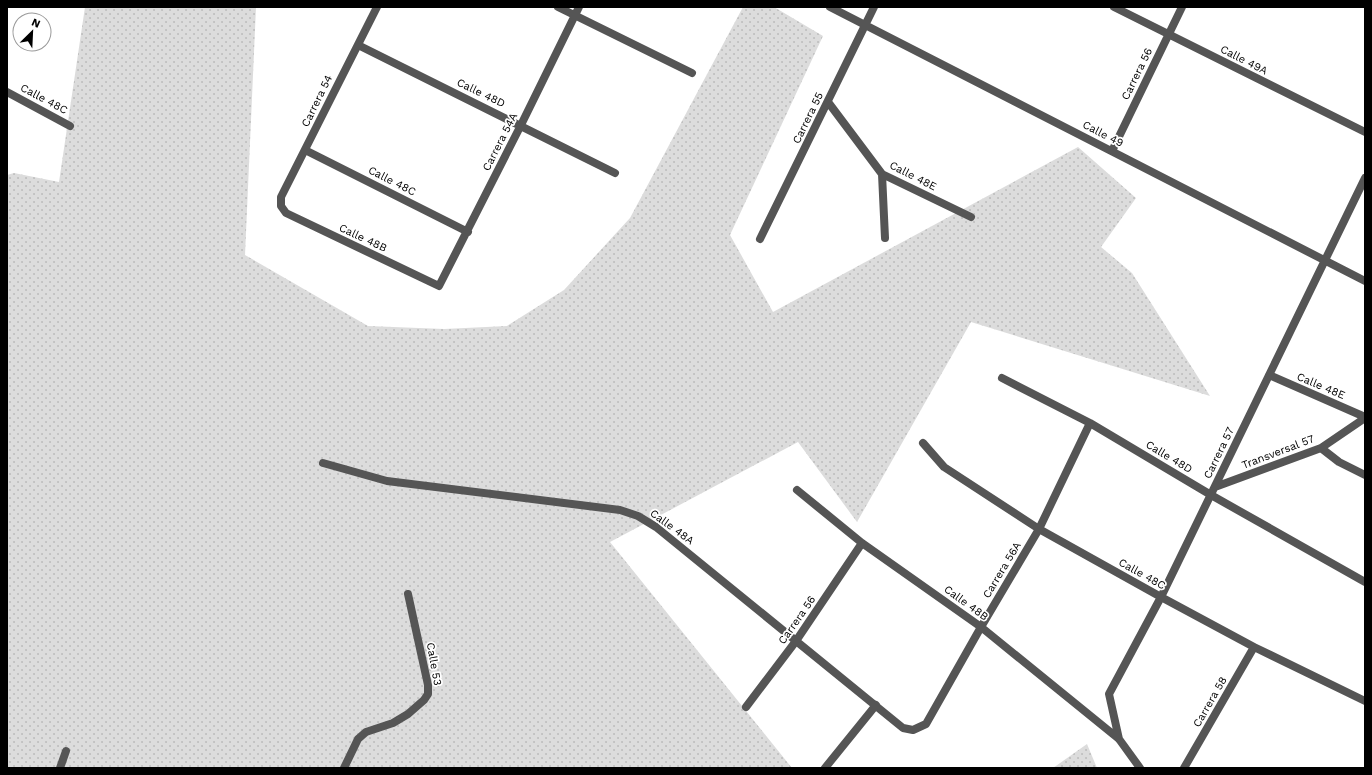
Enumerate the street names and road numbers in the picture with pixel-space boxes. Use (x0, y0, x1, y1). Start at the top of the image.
street label: Calle 49A (1218, 43, 1270, 77)
street label: Carrera 56 (1119, 46, 1155, 102)
street label: Carrera 54 (299, 73, 335, 129)
street label: Calle 48D (455, 76, 507, 110)
street label: Calle 48C (18, 81, 70, 117)
street label: Carrera 55 (790, 90, 826, 146)
street label: Carrera 54A (480, 111, 520, 173)
street label: Calle 49 (1080, 118, 1126, 150)
street label: Calle 48E (887, 159, 939, 193)
street label: Calle 48C (366, 163, 418, 199)
street label: Calle 48B (337, 221, 389, 255)
street label: Calle 48E (1295, 370, 1347, 402)
street label: Carrera 57 (1201, 425, 1237, 481)
street label: Transversal 57 (1240, 432, 1316, 472)
street label: Calle 48D (1143, 438, 1195, 476)
street label: Calle 48A (647, 507, 697, 547)
street label: Carrera 56A (980, 540, 1024, 600)
street label: Calle 48C (1116, 556, 1168, 592)
street label: Calle 48B (941, 583, 991, 623)
street label: Carrera 56 (776, 593, 819, 647)
street label: Calle 53 (424, 641, 444, 687)
street label: Carrera 58 (1190, 674, 1230, 730)

